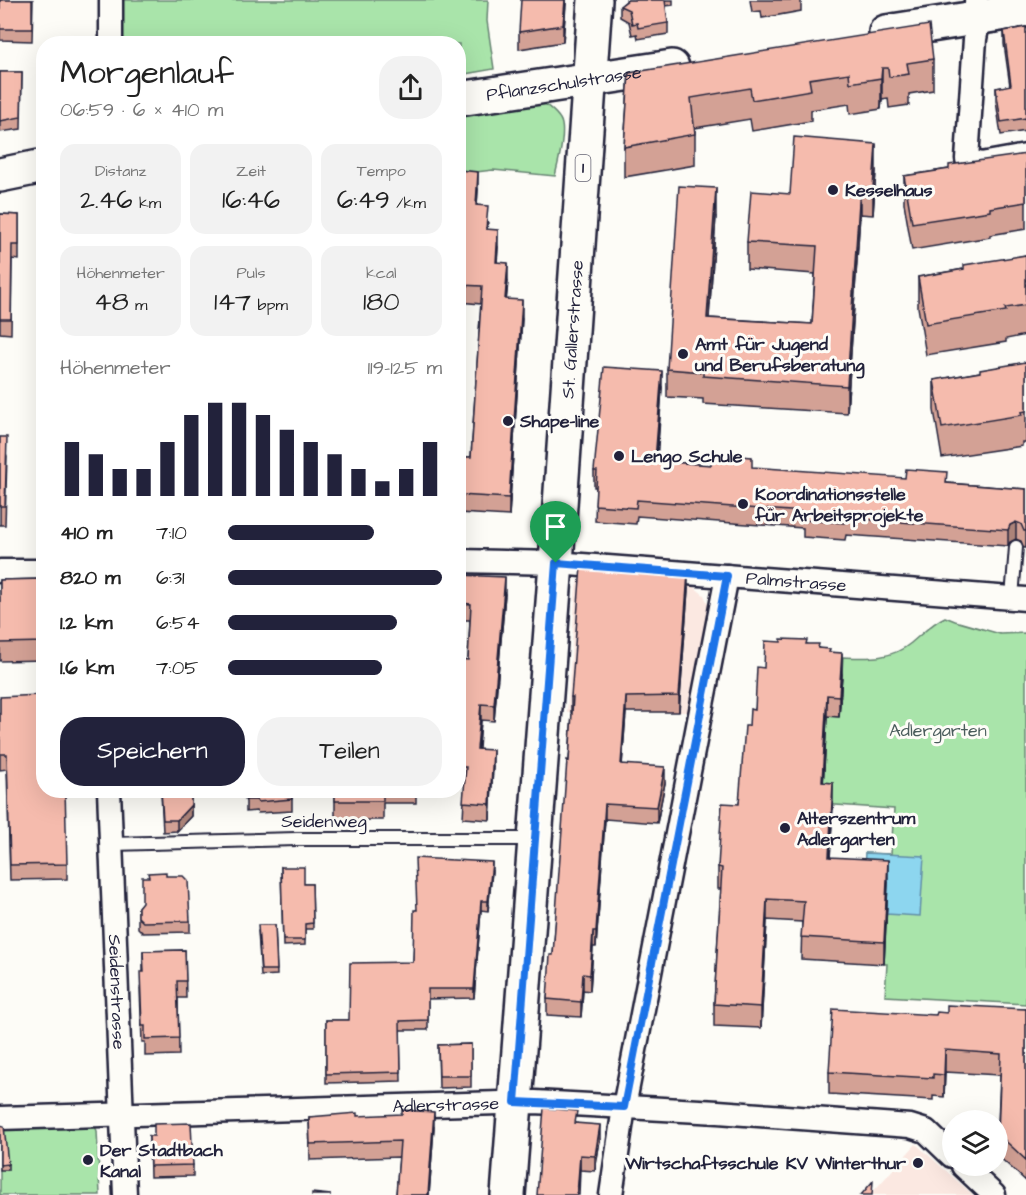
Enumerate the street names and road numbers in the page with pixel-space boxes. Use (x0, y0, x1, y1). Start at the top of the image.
street label: Pflanzschulstrasse (484, 59, 643, 107)
road number: 1 (576, 155, 590, 181)
street label: St. Gallerstrasse (555, 259, 589, 400)
street label: Palmstrasse (745, 565, 848, 598)
street label: Seidenweg (281, 809, 367, 835)
street label: Seidenstrasse (102, 934, 132, 1050)
street label: Adlerstrasse (392, 1091, 500, 1119)

